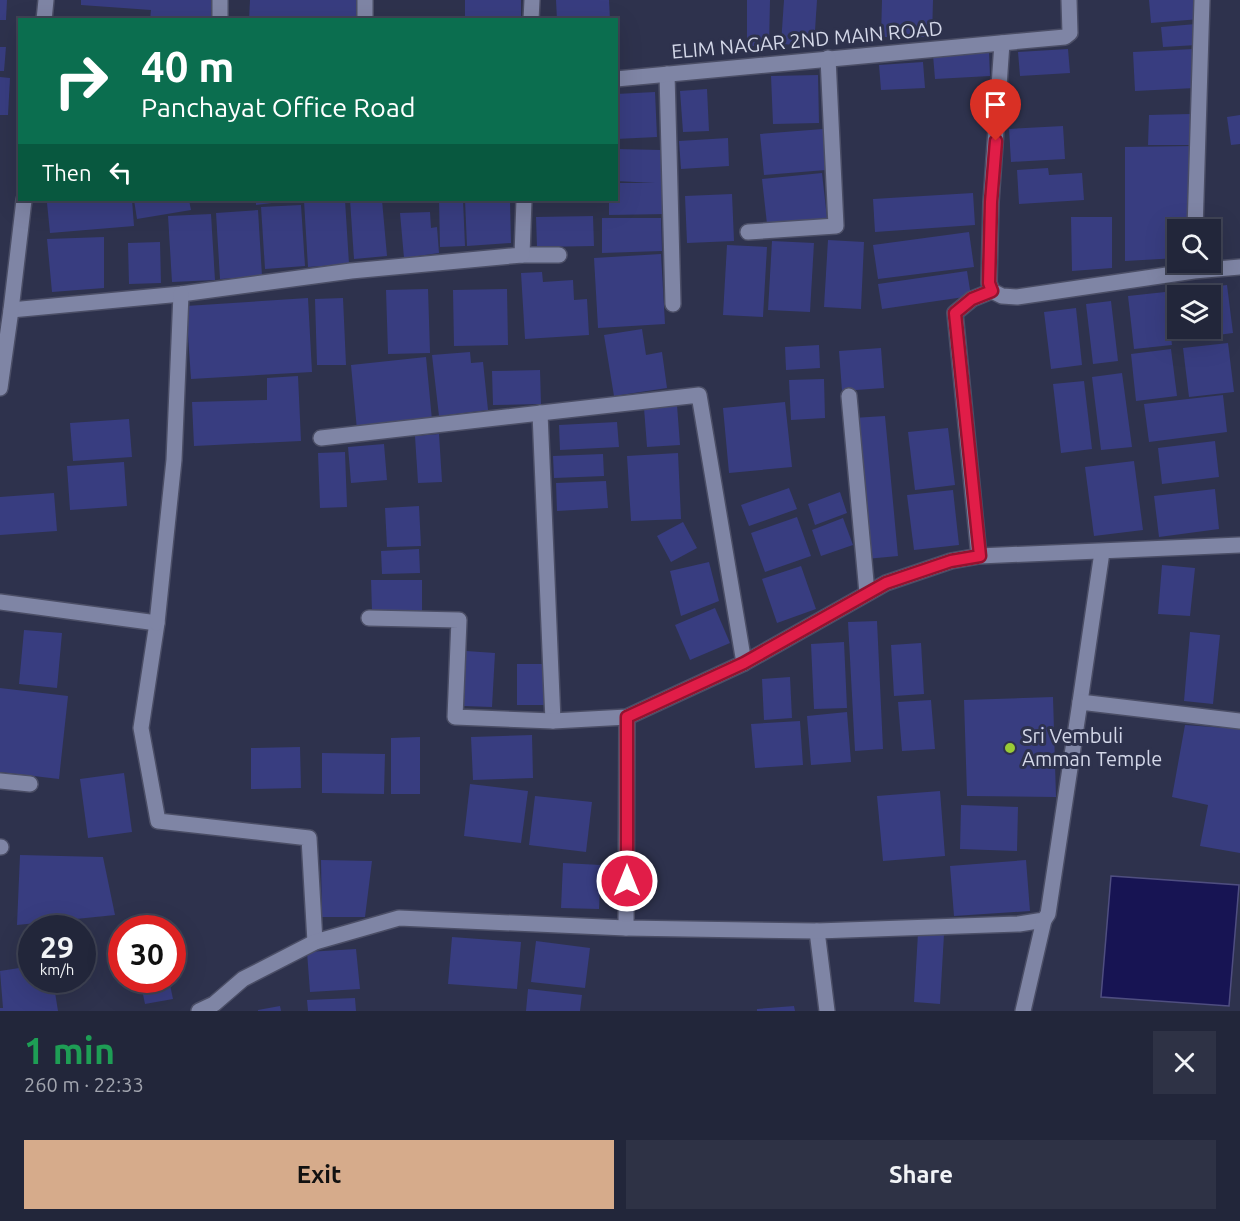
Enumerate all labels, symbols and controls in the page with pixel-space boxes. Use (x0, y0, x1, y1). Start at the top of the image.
street label: ELIM NAGAR 2ND MAIN ROAD (670, 16, 944, 63)
icon: right (42, 42, 120, 120)
text: 40 m (141, 43, 235, 90)
pin (970, 79, 1021, 141)
icon: arrive (979, 88, 1012, 121)
text: Panchayat Office Road (141, 92, 416, 122)
icon: left (104, 156, 137, 189)
text: Then (42, 160, 92, 185)
map controls (1167, 219, 1221, 339)
button: search (1167, 219, 1221, 273)
button: layers (1167, 285, 1221, 339)
place label: Sri Vembuli Amman Temple (1022, 724, 1162, 770)
marker: Sri Vembuli Amman Temple (1003, 741, 1017, 755)
position arrow (595, 849, 659, 913)
speed limit sign: 30 (108, 915, 186, 993)
text: 29 (40, 930, 74, 964)
text: km/h (40, 961, 74, 978)
text: 1 min (24, 1030, 115, 1071)
button: close (1153, 1031, 1216, 1094)
text: 260 m · 22:33 (24, 1073, 144, 1096)
button: Exit (24, 1140, 614, 1209)
button: Share (626, 1140, 1216, 1209)

